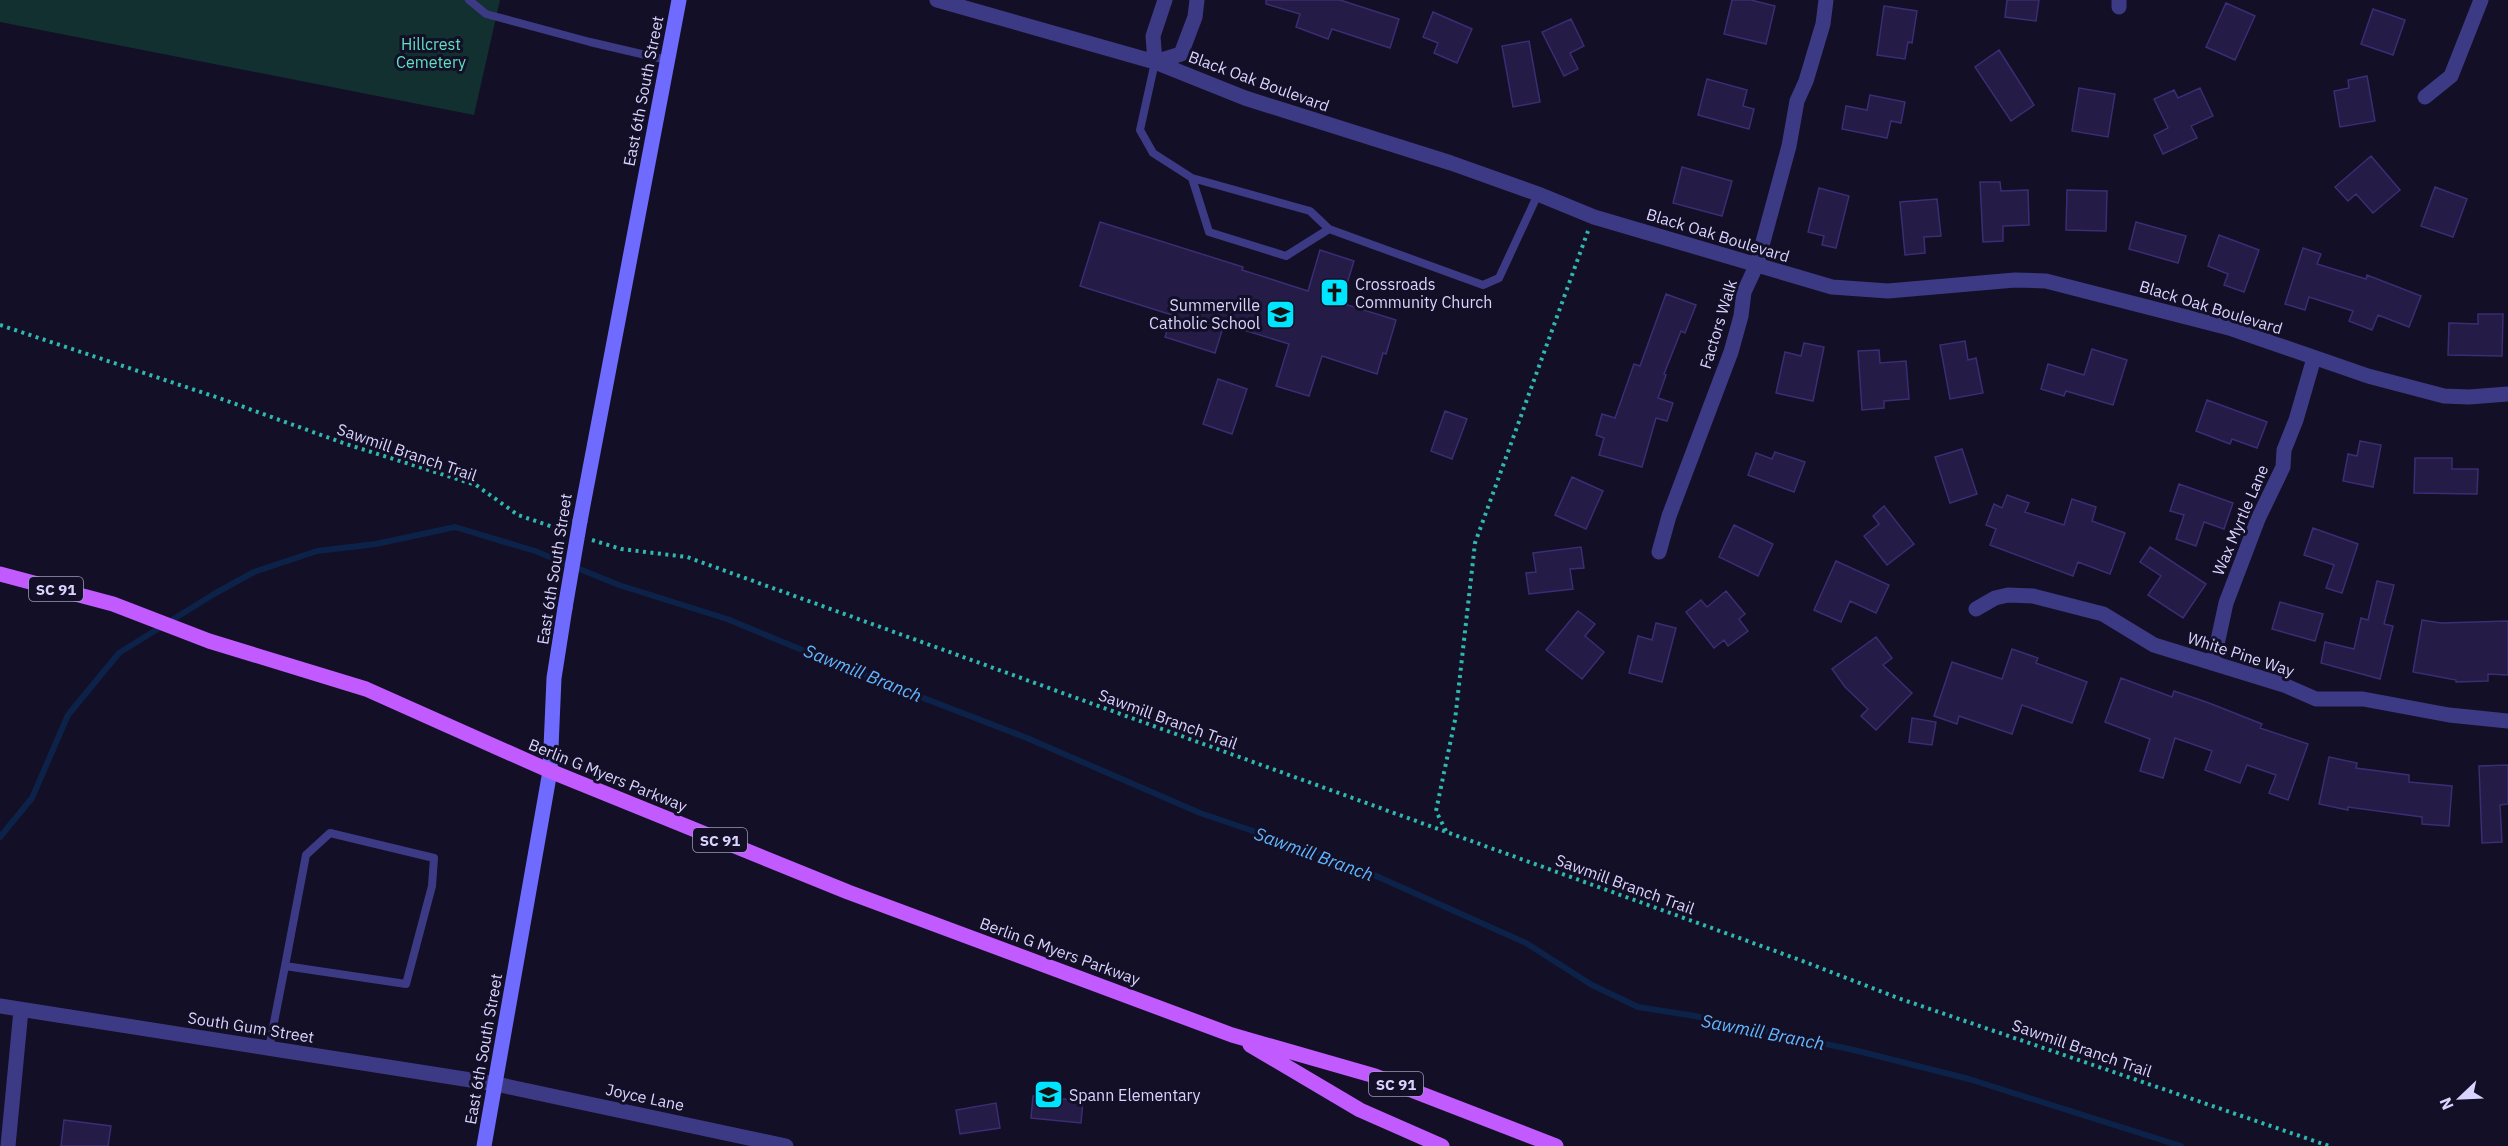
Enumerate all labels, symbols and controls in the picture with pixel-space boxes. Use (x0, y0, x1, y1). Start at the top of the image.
street label: East 6th South Street (619, 14, 667, 168)
park label: Hillcrest Cemetery (396, 34, 466, 72)
street label: Black Oak Boulevard (1186, 46, 1332, 116)
street label: Black Oak Boulevard (1644, 204, 1792, 266)
place label: Crossroads Community Church (1355, 274, 1492, 312)
street label: Factors Walk (1695, 276, 1741, 371)
street label: Black Oak Boulevard (2137, 276, 2285, 338)
church icon: Crossroads Community Church (1318, 277, 1350, 309)
place label: Summerville Catholic School (1149, 295, 1260, 333)
school or university icon: Summerville Catholic School (1265, 298, 1297, 330)
street label: Sawmill Branch Trail (335, 419, 479, 485)
street label: Wax Myrtle Lane (2208, 461, 2272, 578)
street label: East 6th South Street (532, 492, 576, 646)
road number: SC 91 (29, 577, 83, 601)
street label: White Pine Way (2185, 627, 2297, 681)
water label: Sawmill Branch (801, 639, 925, 707)
street label: Sawmill Branch Trail (1096, 685, 1240, 753)
street label: Berlin G Myers Parkway (526, 734, 690, 816)
water label: Sawmill Branch (1251, 822, 1377, 886)
road number: SC 91 (693, 828, 747, 852)
street label: Sawmill Branch Trail (1553, 850, 1697, 918)
street label: Berlin G Myers Parkway (977, 913, 1143, 989)
street label: East 6th South Street (460, 972, 506, 1126)
street label: South Gum Street (186, 1007, 316, 1047)
water label: Sawmill Branch (1699, 1009, 1827, 1055)
street label: Sawmill Branch Trail (2010, 1015, 2154, 1081)
north arrow (2430, 1068, 2490, 1128)
road number: SC 91 (1369, 1072, 1423, 1096)
street label: Joyce Lane (604, 1079, 686, 1115)
school or university icon: Spann Elementary (1032, 1079, 1064, 1111)
place label: Spann Elementary (1069, 1085, 1201, 1105)
text: N (2435, 1095, 2458, 1113)

